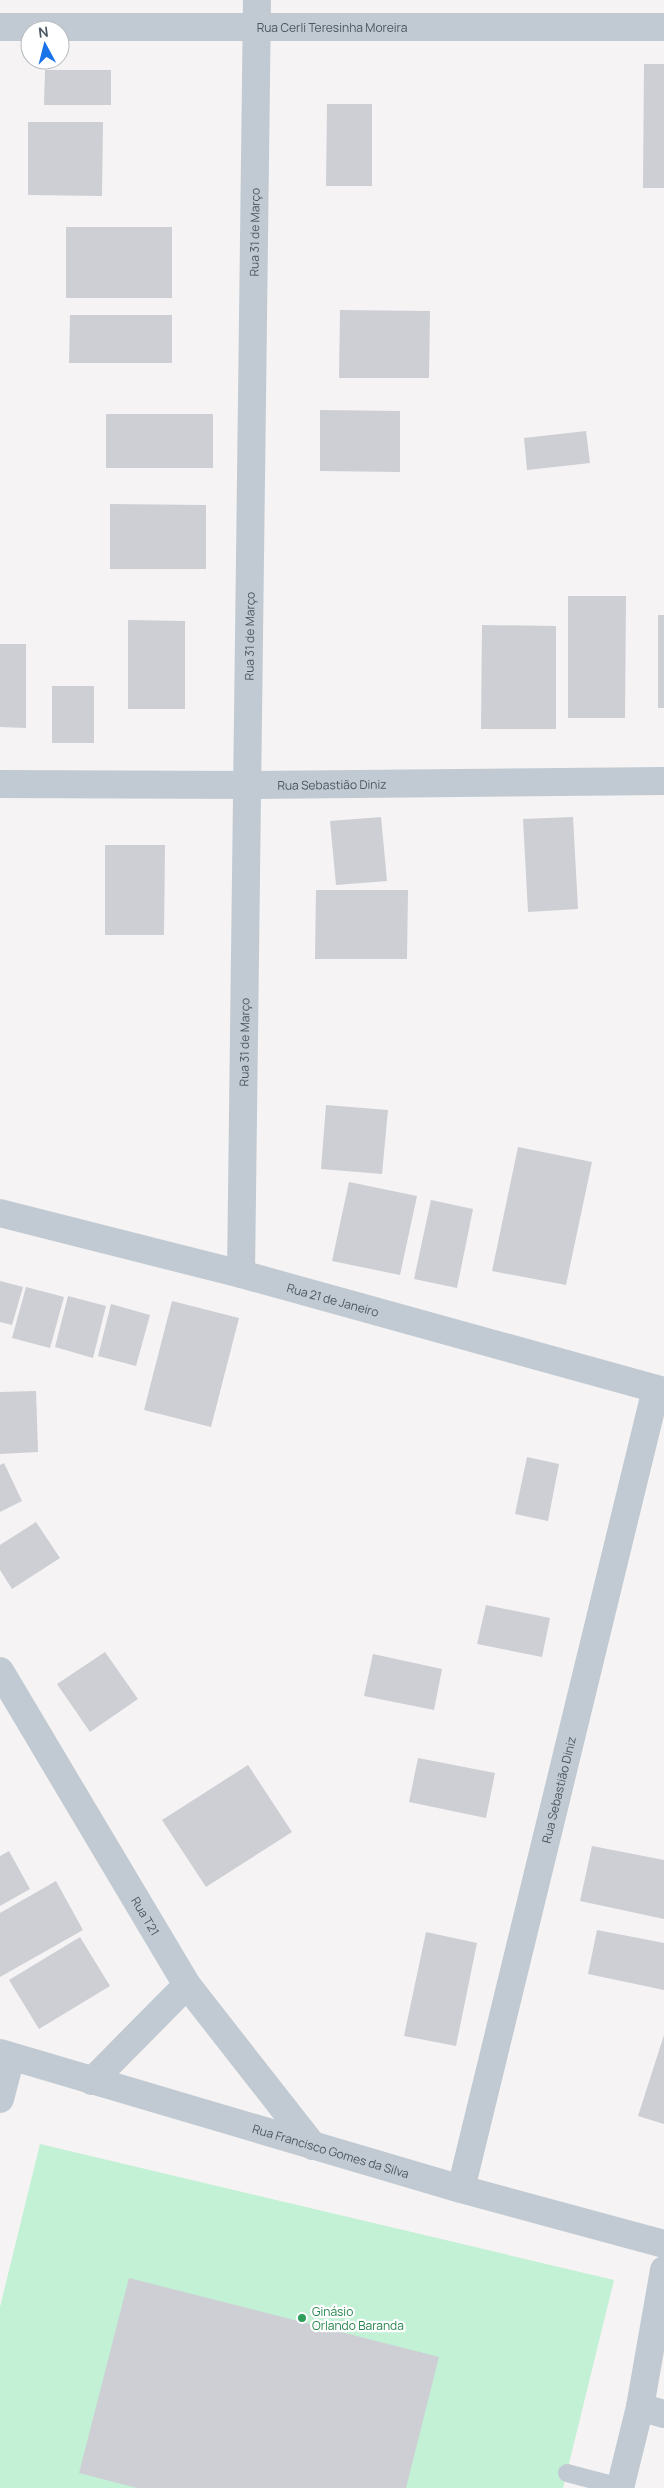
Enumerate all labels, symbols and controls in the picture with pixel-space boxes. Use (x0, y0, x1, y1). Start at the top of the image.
street label: Rua Cerli Teresinha Moreira (257, 19, 407, 36)
north arrow (20, 20, 70, 70)
text: N (37, 22, 50, 42)
street label: Rua 31 de Março (245, 188, 263, 277)
street label: Rua 31 de Março (240, 592, 258, 680)
street label: Rua Sebastião Diniz (277, 775, 387, 793)
street label: Rua 31 de Março (235, 998, 253, 1086)
street label: Rua 21 de Janeiro (285, 1279, 381, 1320)
street label: Rua Sebastião Diniz (537, 1735, 580, 1845)
street label: Rua T21 (128, 1893, 164, 1938)
street label: Rua Francisco Gomes da Silva (251, 2119, 411, 2182)
place label: Ginásio Orlando Baranda (312, 2303, 404, 2334)
marker: Ginásio Orlando Baranda (296, 2312, 308, 2324)

